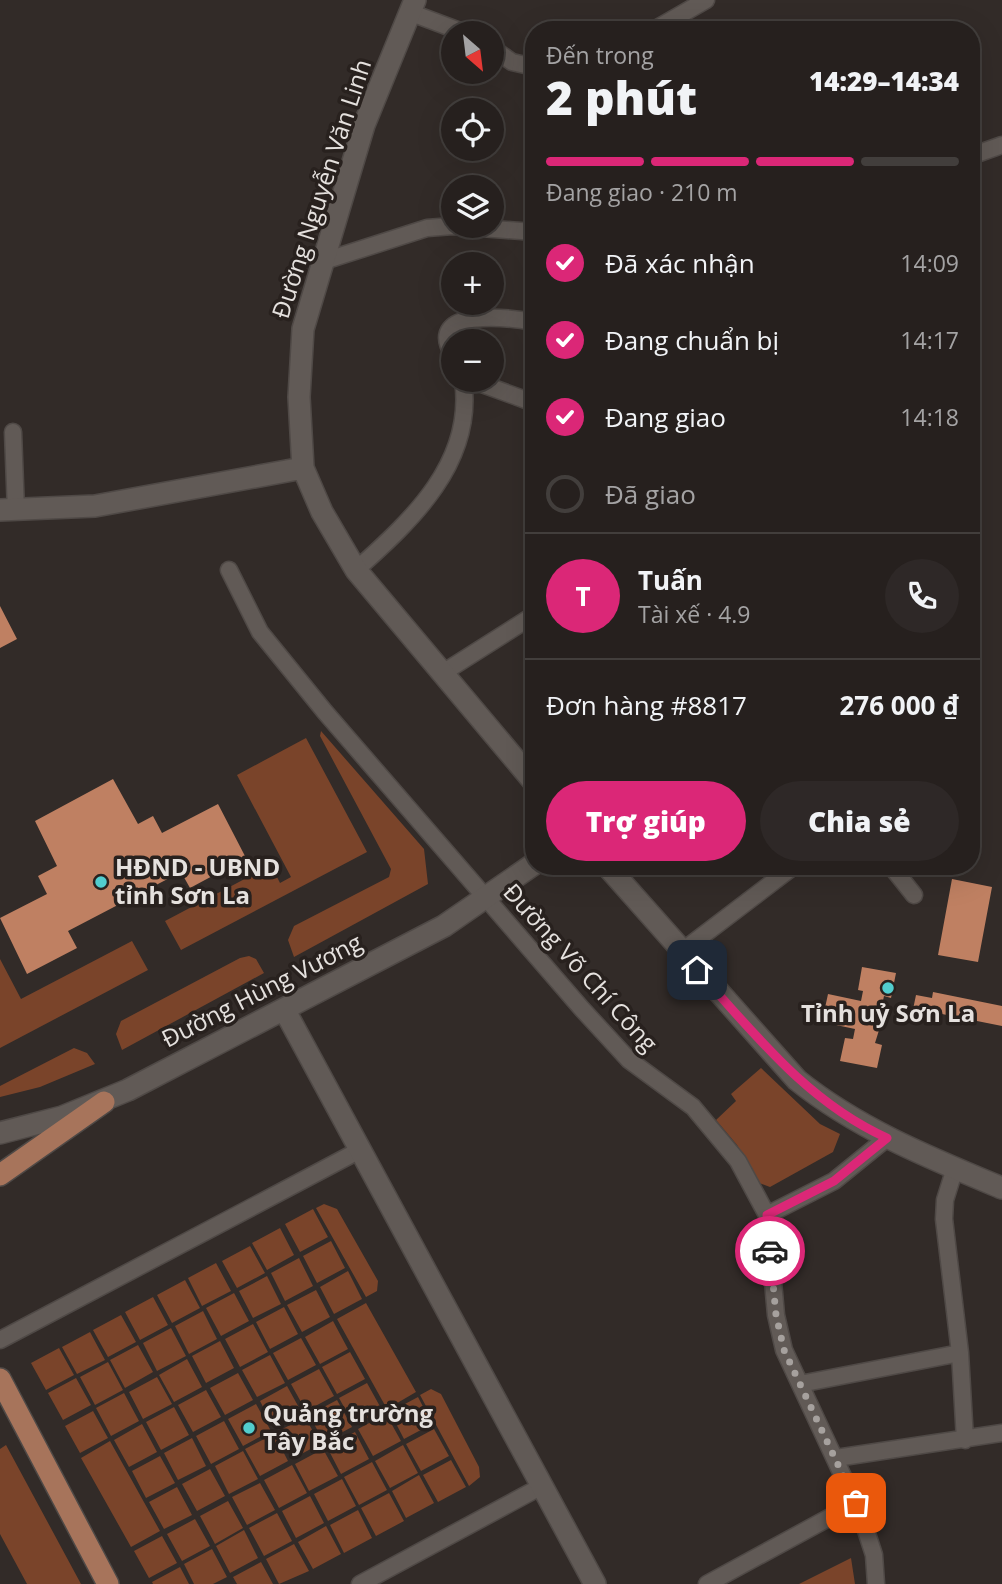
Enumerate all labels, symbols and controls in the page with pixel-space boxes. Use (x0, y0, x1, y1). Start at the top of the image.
north arrow (441, 21, 504, 84)
map controls (441, 21, 504, 392)
text: Đến trong (546, 39, 654, 71)
street label: Đường Nguyễn Văn Linh (263, 55, 378, 322)
text: 14:29–14:34 (809, 63, 959, 99)
text: 2 phút (546, 66, 697, 128)
button: locate (441, 98, 504, 161)
button: layers (441, 175, 504, 238)
text: Đang giao · 210 m (546, 176, 738, 208)
icon: check (546, 244, 584, 282)
text: Đã xác nhận (605, 245, 755, 281)
text: 14:09 (900, 247, 959, 279)
button: + (441, 252, 504, 315)
icon: check (546, 321, 584, 359)
text: Đang chuẩn bị (605, 322, 779, 358)
text: 14:17 (900, 324, 959, 356)
button: − (441, 329, 504, 392)
icon: check (546, 398, 584, 436)
text: Đang giao (605, 399, 726, 435)
text: 14:18 (900, 401, 959, 433)
text: Đã giao (605, 476, 696, 512)
button: phone (885, 559, 959, 633)
text: Tuấn (638, 562, 703, 598)
text: T (575, 578, 591, 614)
text: Tài xế · 4.9 (638, 598, 751, 630)
text: Đơn hàng #8817 (546, 687, 747, 723)
text: 276 000 ₫ (839, 687, 959, 723)
button: Trợ giúp (546, 781, 746, 861)
button: Chia sẻ (760, 781, 959, 861)
place label: HĐND - UBND tỉnh Sơn La (115, 850, 280, 911)
marker: HĐND - UBND tỉnh Sơn La (93, 874, 109, 890)
street label: Đường Võ Chí Công (496, 876, 666, 1058)
street label: Đường Hùng Vương (155, 925, 367, 1055)
pin (667, 940, 727, 1000)
icon: home (678, 951, 716, 989)
marker: Tỉnh uỷ Sơn La (880, 980, 896, 996)
place label: Tỉnh uỷ Sơn La (801, 996, 975, 1029)
courier (735, 1216, 805, 1286)
icon: car (751, 1232, 789, 1270)
place label: Quảng trường Tây Bắc (263, 1396, 434, 1457)
marker: Quảng trường Tây Bắc (241, 1420, 257, 1436)
pin (826, 1473, 886, 1533)
icon: bag (837, 1484, 875, 1522)

